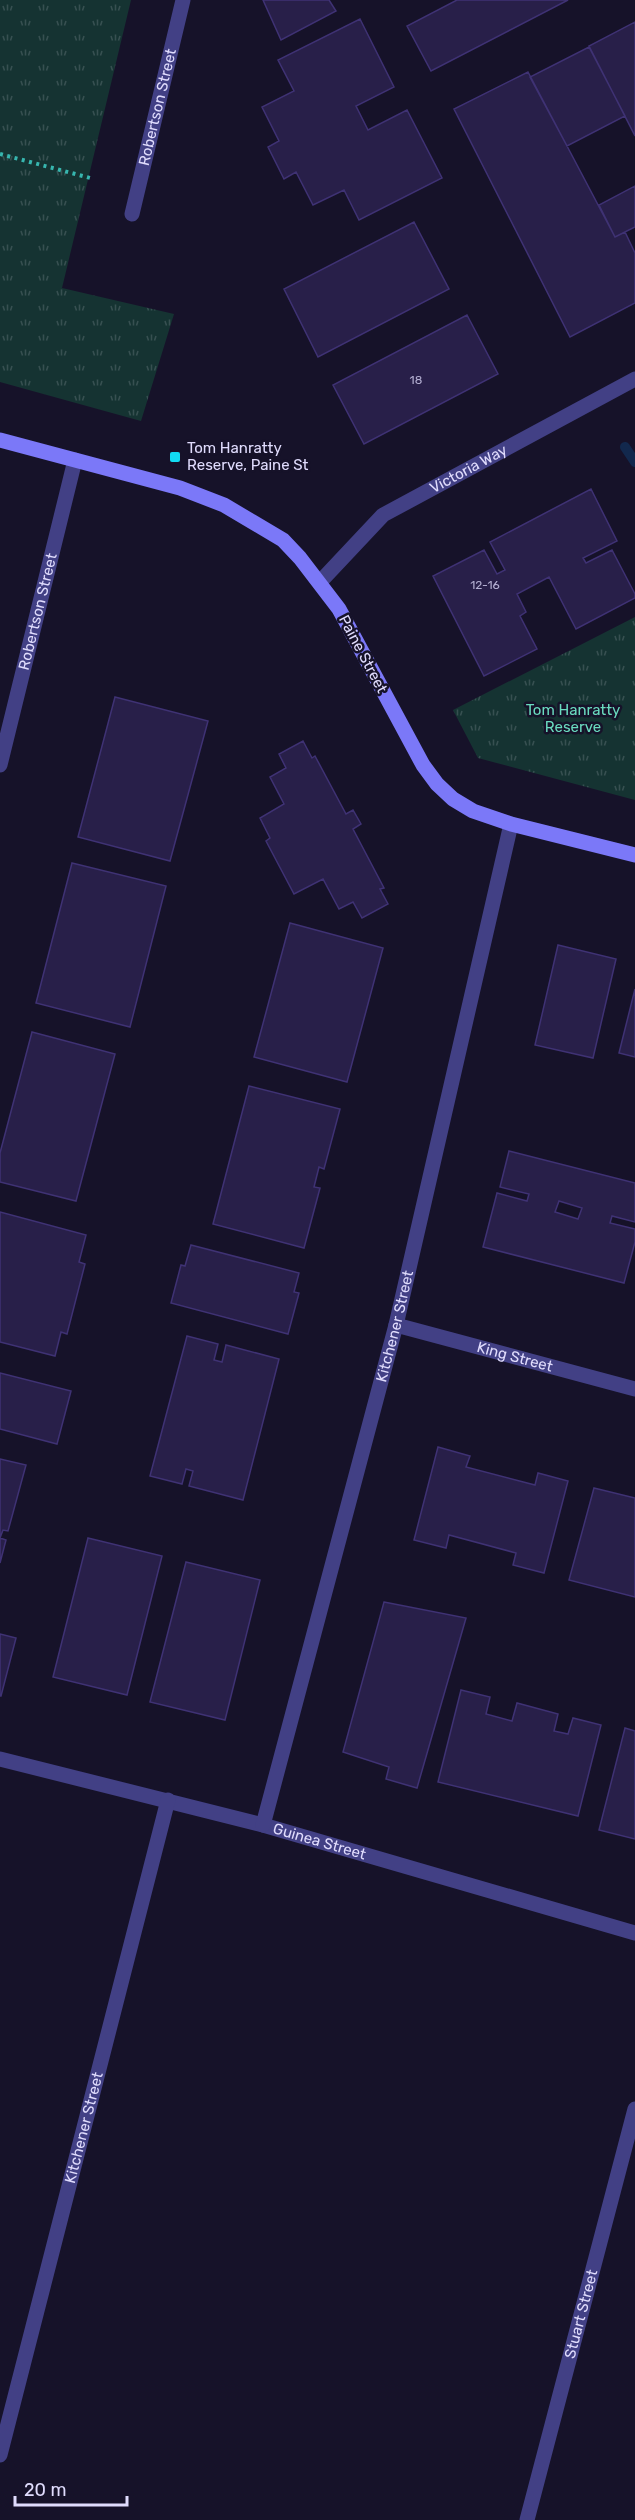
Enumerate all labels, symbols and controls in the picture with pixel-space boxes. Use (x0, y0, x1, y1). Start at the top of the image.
street label: Robertson Street (135, 47, 180, 167)
house number: 18 (410, 373, 422, 387)
place label: Tom Hanratty Reserve, Paine St (187, 439, 309, 474)
street label: Victoria Way (427, 441, 510, 497)
marker: Tom Hanratty Reserve, Paine St (168, 450, 182, 464)
street label: Robertson Street (15, 551, 61, 672)
house number: 12-16 (470, 578, 500, 592)
street label: Paine Street (335, 612, 391, 696)
park label: Tom Hanratty Reserve (526, 701, 620, 736)
street label: Kitchener Street (372, 1268, 417, 1384)
street label: King Street (475, 1338, 555, 1376)
street label: Guinea Street (271, 1819, 368, 1863)
street label: Kitchener Street (61, 2070, 107, 2185)
street label: Stuart Street (561, 2267, 601, 2360)
scale bar (15, 2469, 128, 2507)
text: 20 m (24, 2479, 66, 2501)

